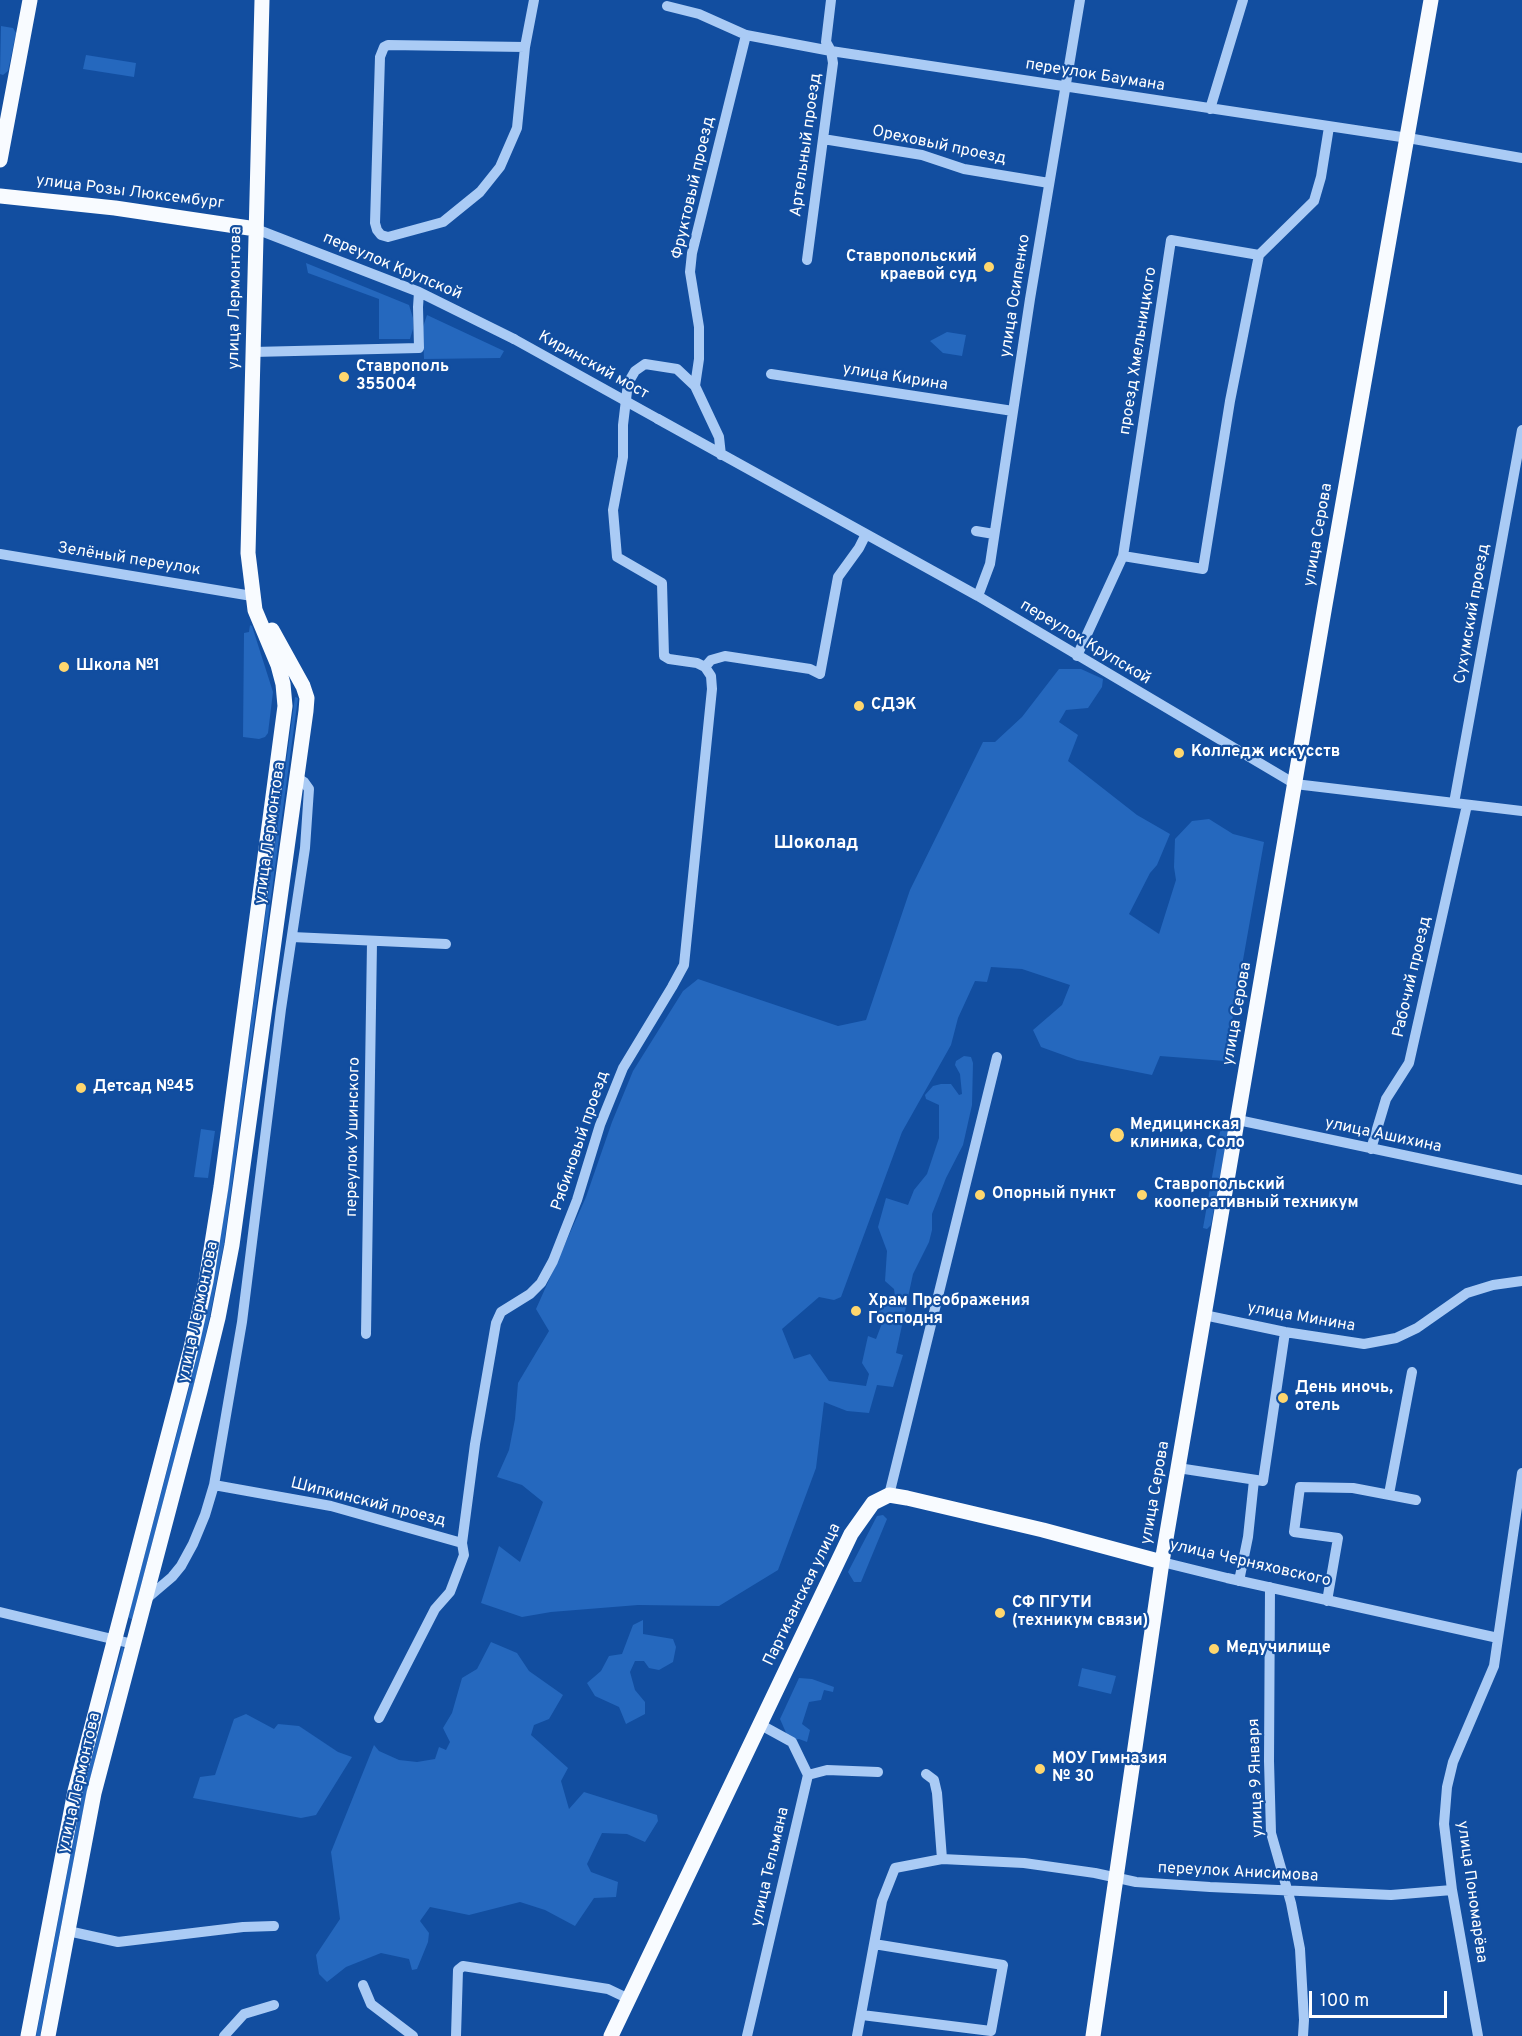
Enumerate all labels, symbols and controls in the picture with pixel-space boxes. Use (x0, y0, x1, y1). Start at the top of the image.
street label: переулок Баумана (1024, 55, 1166, 97)
street label: Артельный проезд (787, 72, 827, 218)
street label: Фруктовый проезд (668, 115, 720, 261)
street label: Ореховый проезд (870, 122, 1008, 170)
street label: улица Розы Люксембург (35, 172, 225, 214)
street label: улица Лермонтова (225, 226, 247, 370)
street label: переулок Крупской (320, 229, 464, 305)
street label: улица Осипенко (997, 233, 1035, 359)
place label: Ставропольский краевой суд (846, 248, 977, 286)
marker: Ставропольский краевой суд (982, 260, 996, 274)
street label: проезд Хмельницкого (1116, 266, 1162, 436)
street label: Киринский мост (534, 328, 652, 404)
place label: Ставрополь 355004 (356, 358, 449, 396)
street label: улица Кирина (841, 360, 949, 396)
marker: Ставрополь 355004 (337, 370, 351, 384)
street label: улица Серова (1300, 482, 1338, 588)
street label: Зелёный переулок (56, 539, 202, 581)
street label: Сухумский проезд (1451, 542, 1495, 686)
street label: переулок Крупской (1016, 596, 1154, 690)
place label: Школа №1 (76, 657, 160, 677)
marker: Школа №1 (57, 660, 71, 674)
place label: СДЭК (871, 696, 917, 716)
marker: СДЭК (852, 699, 866, 713)
place label: Колледж искусств (1191, 743, 1340, 763)
marker: Колледж искусств (1172, 746, 1186, 760)
street label: улица Лермонтова (252, 761, 290, 905)
district label: Шоколад (774, 833, 858, 855)
street label: Рабочий проезд (1390, 915, 1436, 1039)
street label: улица Серова (1219, 961, 1257, 1067)
street label: переулок Ушинского (343, 1057, 365, 1217)
street label: Рябиновый проезд (548, 1069, 614, 1213)
place label: Детсад №45 (93, 1078, 194, 1098)
marker: Детсад №45 (74, 1081, 88, 1095)
street label: улица Ашихина (1323, 1114, 1443, 1158)
place label: Медицинская клиника, Соло (1130, 1116, 1245, 1154)
marker: Медицинская клиника, Соло (1108, 1126, 1126, 1144)
place label: Ставропольский кооперативный техникум (1154, 1176, 1359, 1214)
place label: Опорный пункт (992, 1185, 1116, 1205)
marker: Опорный пункт (973, 1188, 987, 1202)
marker: Ставропольский кооперативный техникум (1135, 1188, 1149, 1202)
street label: улица Лермонтова (175, 1240, 223, 1384)
place label: Храм Преображения Господня (868, 1292, 1030, 1330)
street label: улица Минина (1246, 1299, 1356, 1337)
marker: Храм Преображения Господня (849, 1304, 863, 1318)
place label: День иночь, отель (1295, 1379, 1393, 1417)
marker: День иночь, отель (1276, 1391, 1290, 1405)
street label: улица Серова (1137, 1440, 1175, 1546)
street label: Шипкинский проезд (288, 1474, 448, 1532)
street label: Партизанская улица (760, 1521, 846, 1669)
street label: улица Черняховского (1168, 1536, 1332, 1592)
place label: СФ ПГУТИ (техникум связи) (1012, 1594, 1148, 1632)
marker: СФ ПГУТИ (техникум связи) (993, 1606, 1007, 1620)
place label: Медучилище (1226, 1639, 1331, 1659)
marker: Медучилище (1207, 1642, 1221, 1656)
street label: улица Лермонтова (55, 1711, 105, 1855)
street label: улица 9 Января (1245, 1718, 1269, 1838)
place label: МОУ Гимназия № 30 (1052, 1750, 1167, 1788)
marker: МОУ Гимназия № 30 (1033, 1762, 1047, 1776)
street label: улица Тельмана (748, 1805, 794, 1929)
street label: улица Пономарёва (1452, 1820, 1490, 1964)
street label: переулок Анисимова (1157, 1859, 1319, 1887)
scale bar (1312, 1979, 1450, 2017)
text: 100 m (1320, 1990, 1369, 2013)

